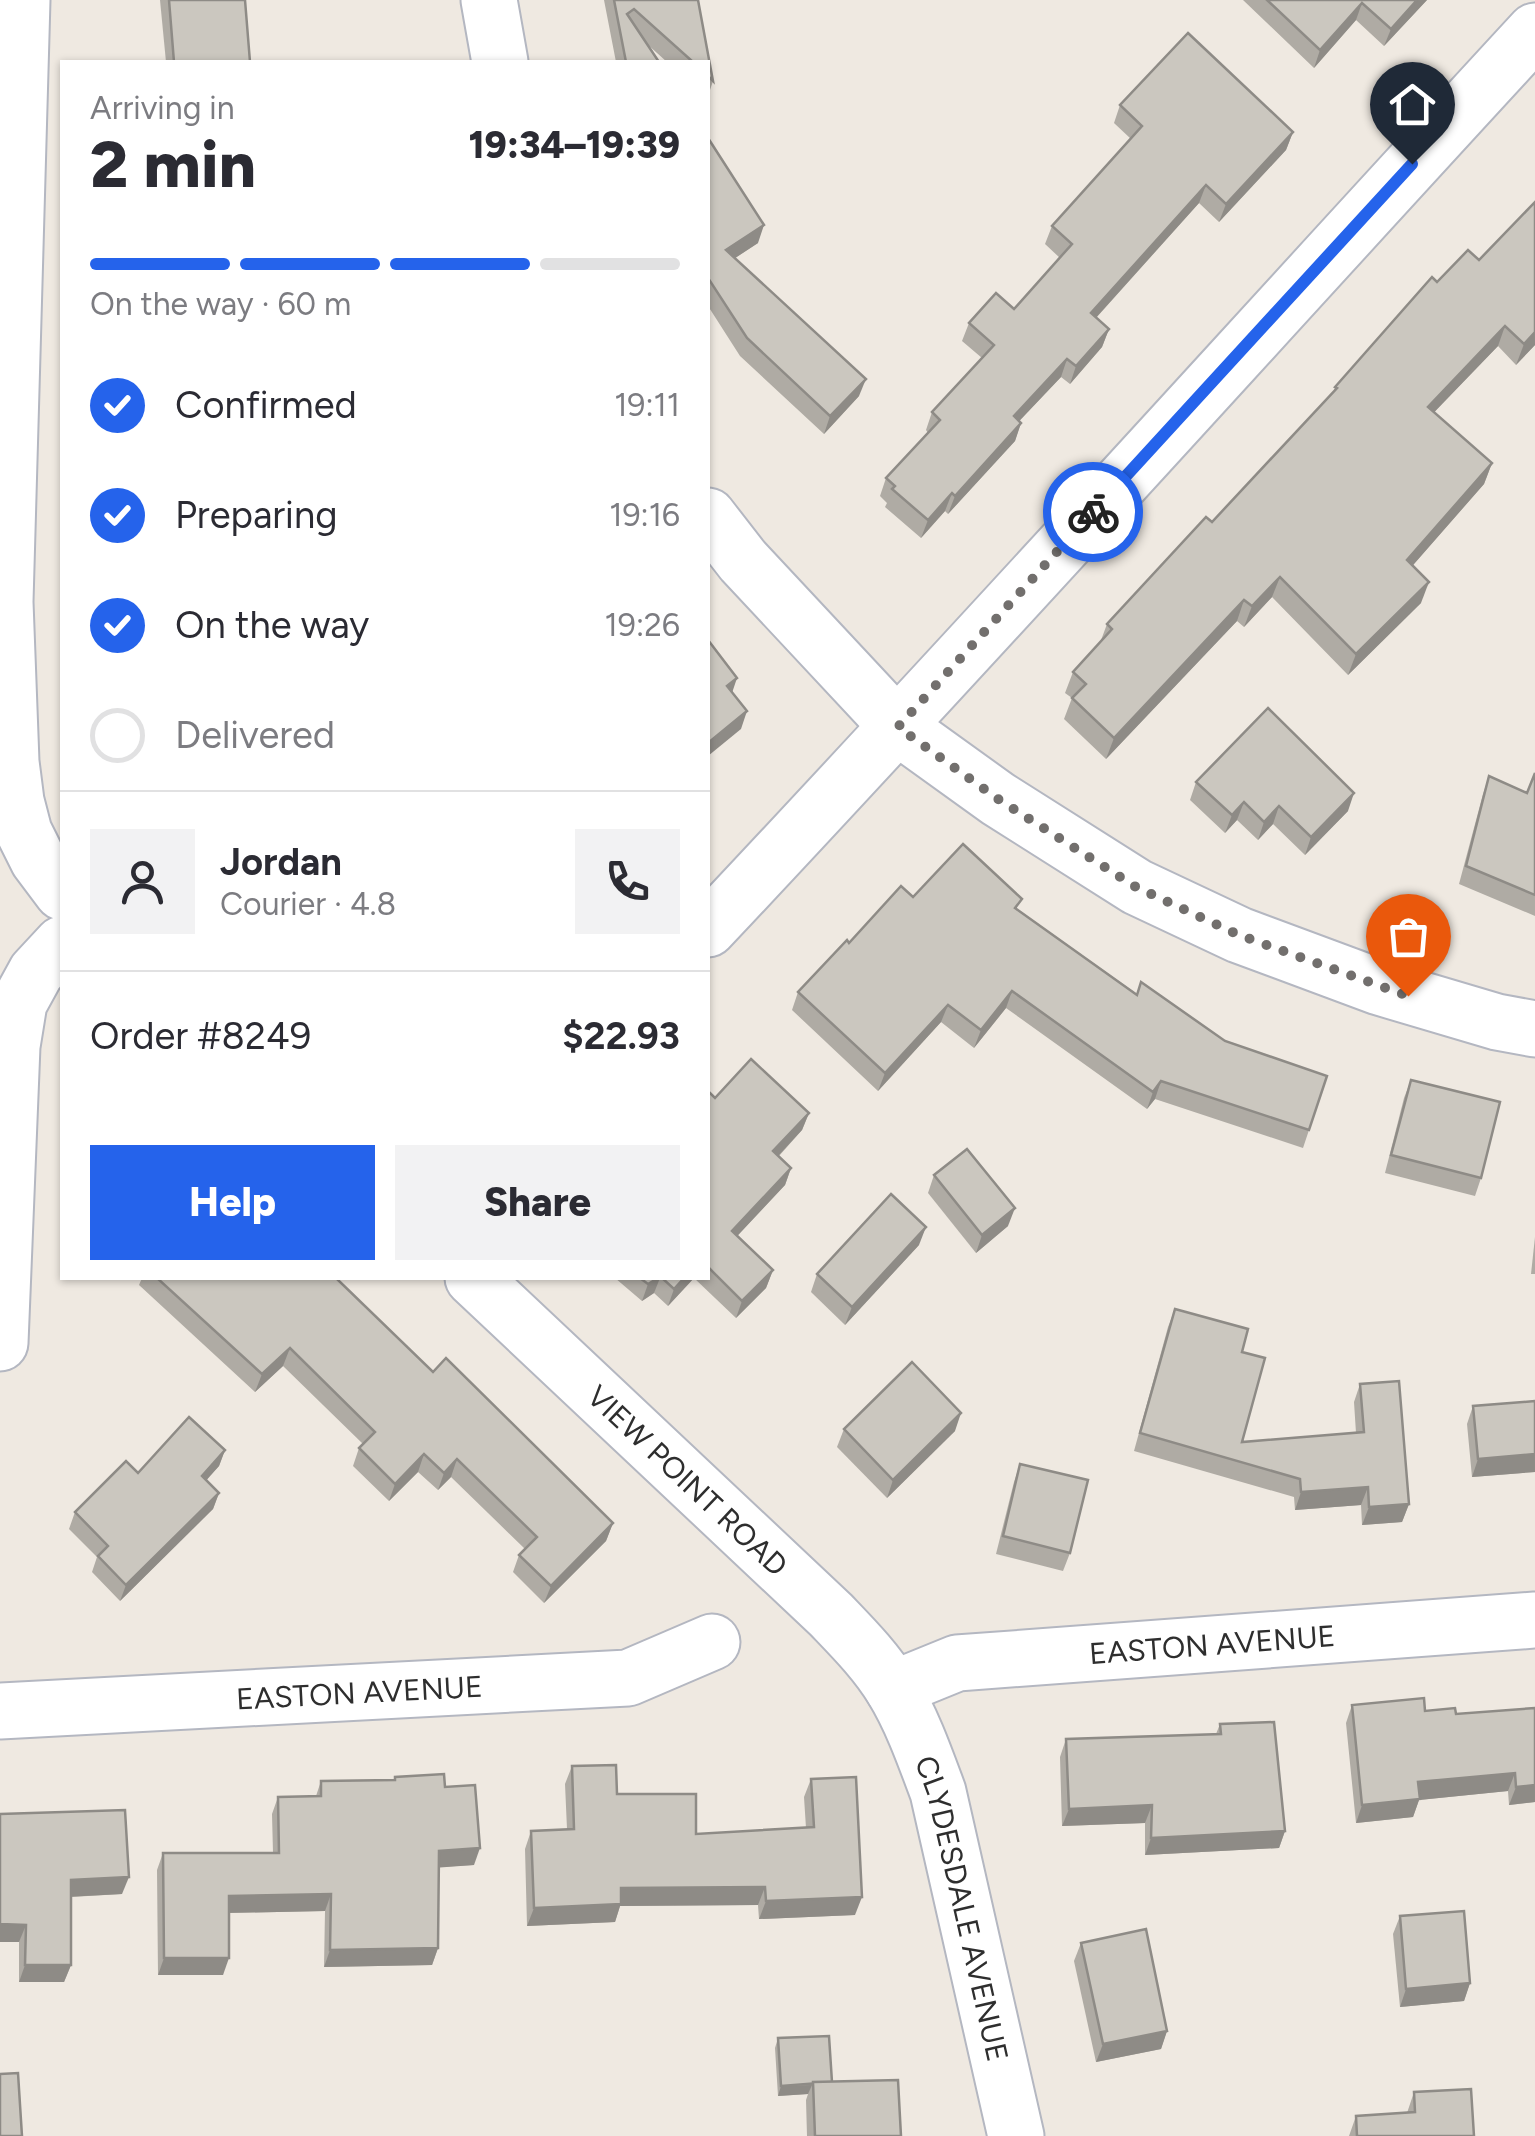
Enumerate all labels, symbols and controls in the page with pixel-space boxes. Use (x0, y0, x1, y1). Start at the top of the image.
pin (1370, 62, 1455, 165)
icon: home (1385, 77, 1440, 132)
text: Arriving in (90, 89, 235, 127)
text: 19:34–19:39 (468, 122, 680, 168)
text: 2 min (90, 125, 256, 203)
text: On the way · 60 m (90, 285, 351, 323)
icon: check (90, 378, 145, 433)
text: Confirmed (175, 382, 357, 428)
text: 19:11 (614, 386, 680, 424)
courier (1043, 462, 1143, 562)
icon: bike (1066, 485, 1121, 540)
icon: check (90, 488, 145, 543)
text: Preparing (175, 492, 337, 538)
text: 19:16 (609, 496, 680, 534)
icon: check (90, 598, 145, 653)
text: On the way (175, 602, 369, 648)
text: 19:26 (605, 606, 680, 644)
text: Delivered (175, 712, 335, 758)
button: person (90, 829, 195, 934)
button: phone (575, 829, 680, 934)
text: Jordan (220, 839, 342, 885)
text: Courier · 4.8 (220, 885, 396, 923)
pin (1366, 894, 1451, 997)
icon: bag (1381, 909, 1436, 964)
text: Order #8249 (90, 1013, 311, 1059)
text: $22.93 (562, 1013, 680, 1059)
button: Help (90, 1145, 375, 1260)
button: Share (395, 1145, 680, 1260)
street label: VIEW POINT ROAD (580, 1377, 796, 1583)
street label: EASTON AVENUE (1088, 1616, 1337, 1672)
street label: EASTON AVENUE (235, 1667, 484, 1717)
street label: CLYDESDALE AVENUE (908, 1750, 1017, 2065)

